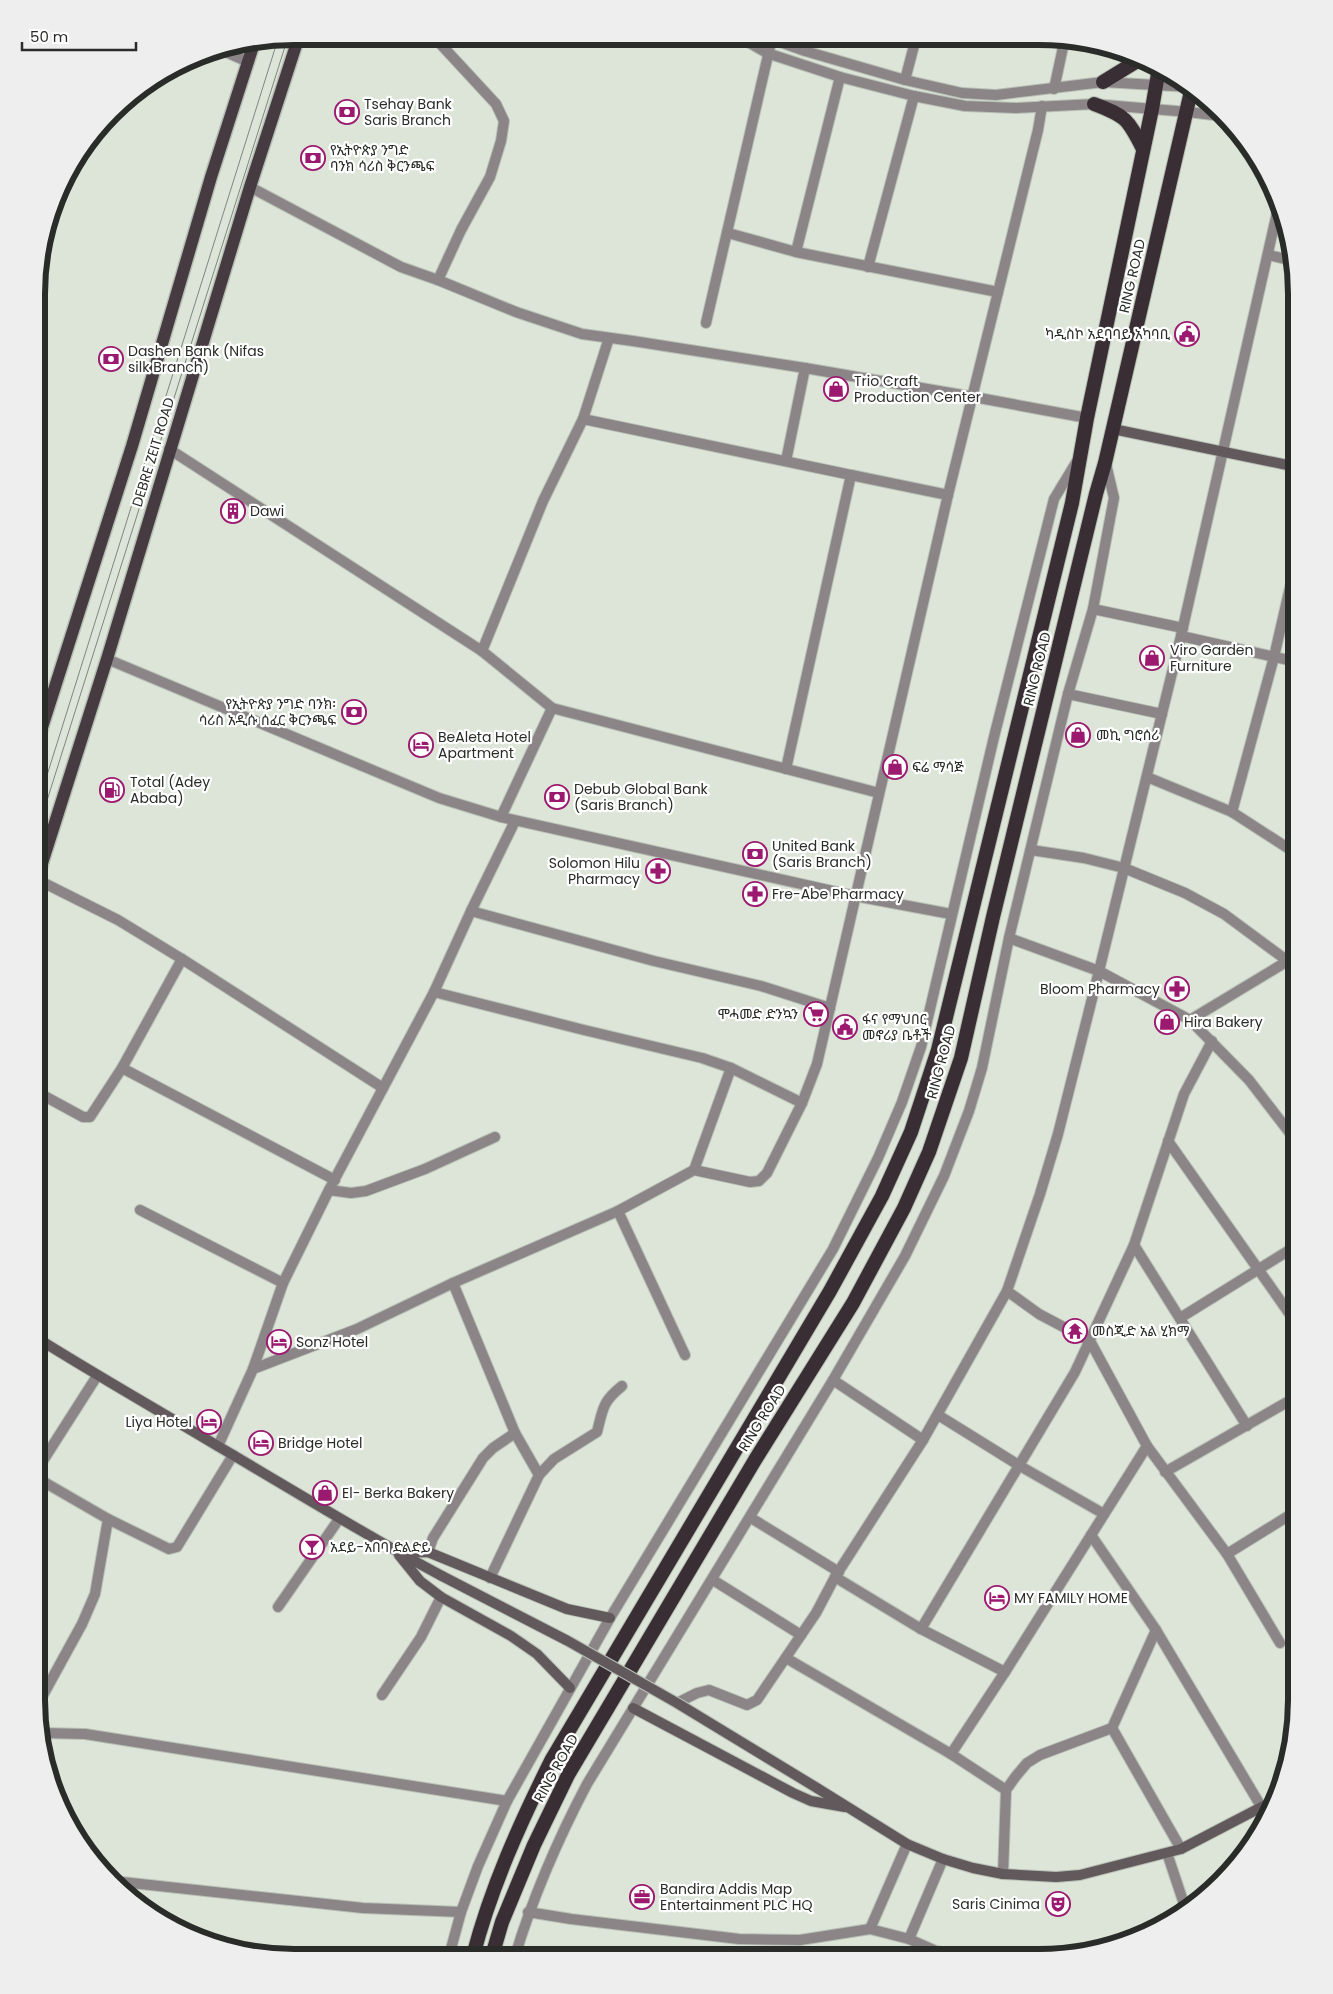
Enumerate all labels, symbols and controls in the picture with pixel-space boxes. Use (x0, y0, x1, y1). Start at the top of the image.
scale bar (22, 20, 136, 52)
text: 50 m (30, 26, 68, 47)
place label: Tsehay Bank Saris Branch (364, 94, 453, 130)
bank icon: Tsehay Bank Saris Branch (334, 99, 360, 125)
place label: የኢትዮጵያ ንግድ ባንክ ሳሪስ ቅርንጫፍ (330, 140, 435, 176)
bank icon: የኢትዮጵያ ንግድ ባንክ ሳሪስ ቅርንጫፍ (300, 145, 326, 171)
street label: RING ROAD (1114, 237, 1150, 315)
public building icon: ካዲስኮ አደባባይ አካባቢ (1174, 321, 1200, 347)
place label: ካዲስኮ አደባባይ አካባቢ (1045, 324, 1171, 344)
place label: Dashen Bank (Nifas silk Branch) (128, 341, 264, 377)
bank icon: Dashen Bank (Nifas silk Branch) (98, 346, 124, 372)
place label: Trio Craft Production Center (854, 371, 981, 407)
shop icon: Trio Craft Production Center (823, 376, 849, 402)
street label: DEBRE ZEIT ROAD (127, 395, 179, 509)
building icon: Dawi (220, 498, 246, 524)
place label: Dawi (250, 501, 284, 521)
street label: RING ROAD (1018, 630, 1056, 708)
place label: Viro Garden Furniture (1170, 640, 1254, 676)
shop icon: Viro Garden Furniture (1139, 645, 1165, 671)
place label: የኢትዮጵያ ንግድ ባንክ፡ ሳሪስ አዲሱ ሰፈር ቅርንጫፍ (199, 694, 336, 730)
bank icon: የኢትዮጵያ ንግድ ባንክ፡ ሳሪስ አዲሱ ሰፈር ቅርንጫፍ (341, 699, 367, 725)
shop icon: መኪ ግሮሰሪ (1065, 722, 1091, 748)
place label: መኪ ግሮሰሪ (1096, 725, 1159, 745)
place label: BeAleta Hotel Apartment (438, 727, 531, 763)
hotel icon: BeAleta Hotel Apartment (408, 732, 434, 758)
shop icon: ፍሬ ማሳጅ (882, 754, 908, 780)
place label: ፍሬ ማሳጅ (912, 757, 964, 777)
place label: Total (Adey Ababa) (130, 772, 210, 808)
fuel station icon: Total (Adey Ababa) (99, 777, 125, 803)
place label: Debub Global Bank (Saris Branch) (574, 779, 709, 815)
bank icon: Debub Global Bank (Saris Branch) (544, 784, 570, 810)
place label: United Bank (Saris Branch) (772, 836, 872, 872)
bank icon: United Bank (Saris Branch) (742, 841, 768, 867)
place label: Solomon Hilu Pharmacy (549, 853, 640, 889)
pharmacy icon: Solomon Hilu Pharmacy (645, 858, 671, 884)
pharmacy icon: Fre-Abe Pharmacy (742, 881, 768, 907)
place label: Fre-Abe Pharmacy (772, 884, 904, 904)
pharmacy icon: Bloom Pharmacy (1164, 976, 1190, 1002)
place label: Bloom Pharmacy (1040, 979, 1160, 999)
supermarket icon: ሞሓመድ ድንኳን (803, 1001, 829, 1027)
place label: ሞሓመድ ድንኳን (718, 1004, 798, 1024)
place label: ፋና የማህበር መኖሪያ ቤቶች (862, 1009, 932, 1045)
shop icon: Hira Bakery (1154, 1009, 1180, 1035)
place label: Hira Bakery (1184, 1012, 1263, 1032)
public building icon: ፋና የማህበር መኖሪያ ቤቶች (832, 1014, 858, 1040)
street label: RING ROAD (922, 1023, 960, 1101)
temple icon: መስጂድ አል ሂክማ (1062, 1318, 1088, 1344)
place label: መስጂድ አል ሂክማ (1092, 1321, 1189, 1341)
hotel icon: Sonz Hotel (266, 1329, 292, 1355)
place label: Sonz Hotel (296, 1332, 368, 1352)
street label: RING ROAD (734, 1381, 790, 1455)
hotel icon: Liya Hotel (196, 1409, 222, 1435)
place label: Liya Hotel (126, 1412, 192, 1432)
hotel icon: Bridge Hotel (248, 1430, 274, 1456)
place label: Bridge Hotel (278, 1433, 362, 1453)
shop icon: El- Berka Bakery (312, 1480, 338, 1506)
place label: El- Berka Bakery (342, 1483, 454, 1503)
bar icon: አደይ-አበባ ድልድይ (299, 1534, 325, 1560)
place label: አደይ-አበባ ድልድይ (330, 1537, 431, 1557)
hotel icon: MY FAMILY HOME (984, 1585, 1010, 1611)
place label: MY FAMILY HOME (1014, 1588, 1128, 1608)
street label: RING ROAD (529, 1730, 583, 1806)
place label: Bandira Addis Map Entertainment PLC HQ (660, 1879, 812, 1915)
office icon: Bandira Addis Map Entertainment PLC HQ (629, 1884, 655, 1910)
theatre icon: Saris Cinima (1045, 1891, 1071, 1917)
place label: Saris Cinima (952, 1894, 1040, 1914)

